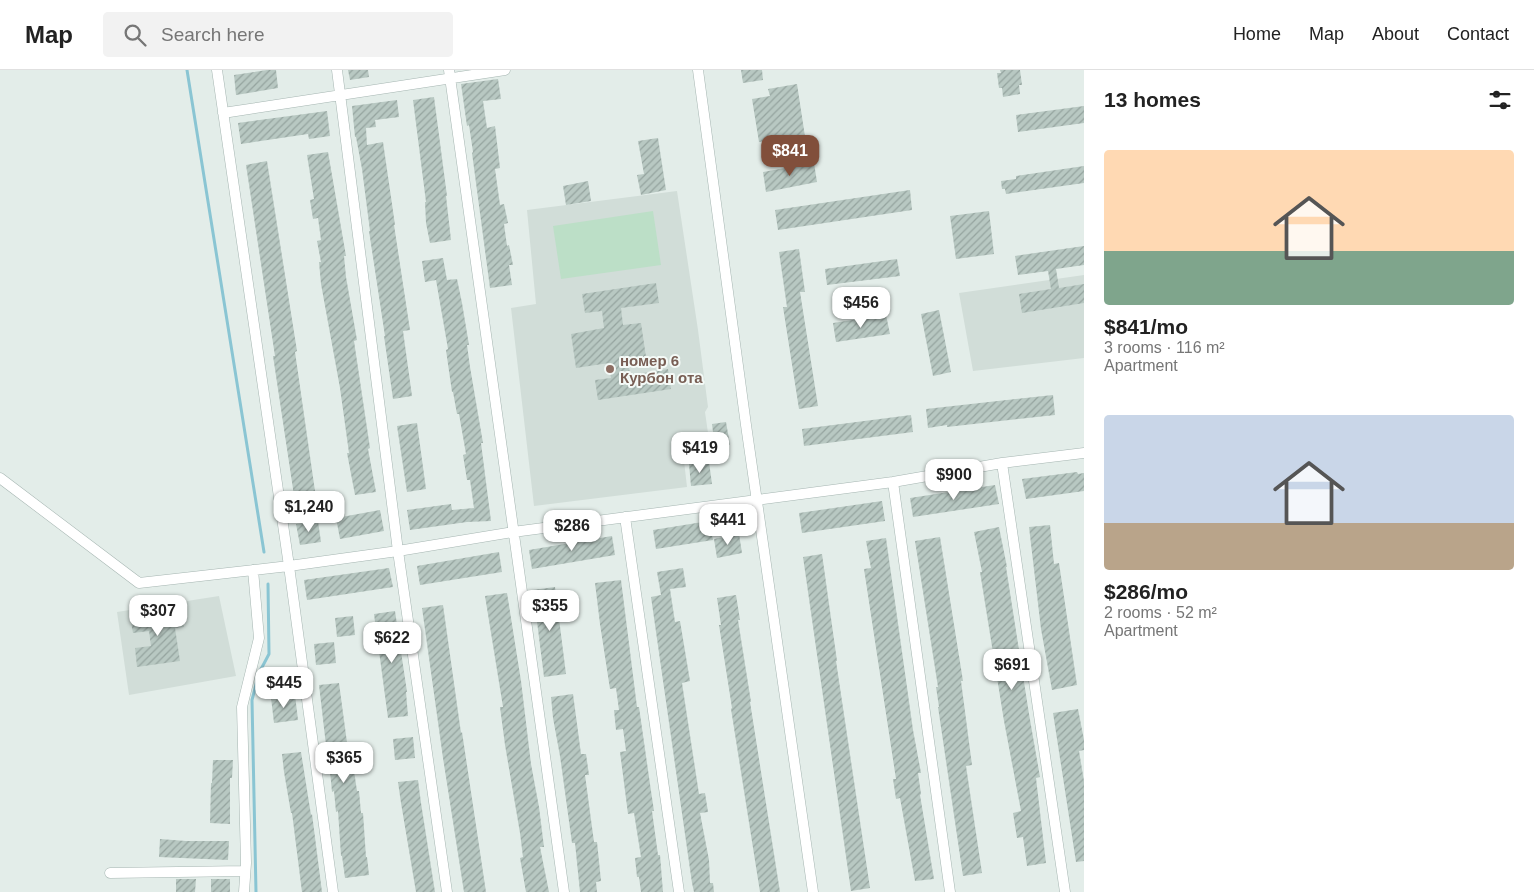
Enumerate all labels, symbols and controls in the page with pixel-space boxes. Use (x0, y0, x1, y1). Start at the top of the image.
search box (103, 12, 453, 57)
text: Map (25, 21, 73, 48)
icon: search (121, 21, 149, 49)
text: Search here (161, 24, 265, 45)
text: Home (1233, 24, 1281, 44)
text: Map (1309, 24, 1344, 44)
text: About (1372, 24, 1419, 44)
text: Contact (1447, 24, 1509, 44)
icon: filters (1486, 86, 1514, 114)
text: 13 homes (1104, 88, 1201, 111)
pin: $841 (760, 134, 820, 177)
text: $841 (772, 142, 808, 159)
icon: home (1264, 183, 1354, 273)
pin: $456 (831, 286, 891, 329)
text: $456 (843, 294, 879, 311)
text: $841/mo (1104, 315, 1188, 338)
text: 3 rooms · 116 m² (1104, 339, 1225, 356)
place label: номер 6 Курбон ота (620, 352, 703, 386)
text: Apartment (1104, 357, 1178, 374)
marker: номер 6 Курбон ота (604, 363, 616, 375)
pin: $419 (670, 432, 730, 474)
text: $419 (682, 439, 718, 456)
icon: home (1264, 448, 1354, 538)
pin: $900 (924, 458, 984, 501)
text: $900 (936, 466, 972, 483)
pin: $1,240 (268, 490, 350, 533)
text: $1,240 (285, 498, 333, 515)
pin: $441 (698, 504, 758, 546)
pin: $286 (542, 510, 602, 552)
text: $441 (710, 511, 746, 528)
text: $286 (554, 517, 590, 534)
text: $286/mo (1104, 580, 1188, 603)
pin: $355 (520, 590, 580, 632)
pin: $307 (128, 594, 188, 637)
text: $355 (532, 597, 568, 614)
text: $307 (140, 602, 176, 619)
text: 2 rooms · 52 m² (1104, 604, 1217, 621)
pin: $622 (362, 622, 422, 664)
text: Apartment (1104, 622, 1178, 639)
text: $622 (374, 629, 410, 646)
pin: $691 (982, 648, 1042, 691)
text: $691 (994, 656, 1030, 673)
pin: $445 (254, 666, 314, 709)
text: $445 (266, 674, 302, 691)
pin: $365 (314, 742, 374, 784)
text: $365 (326, 749, 362, 766)

